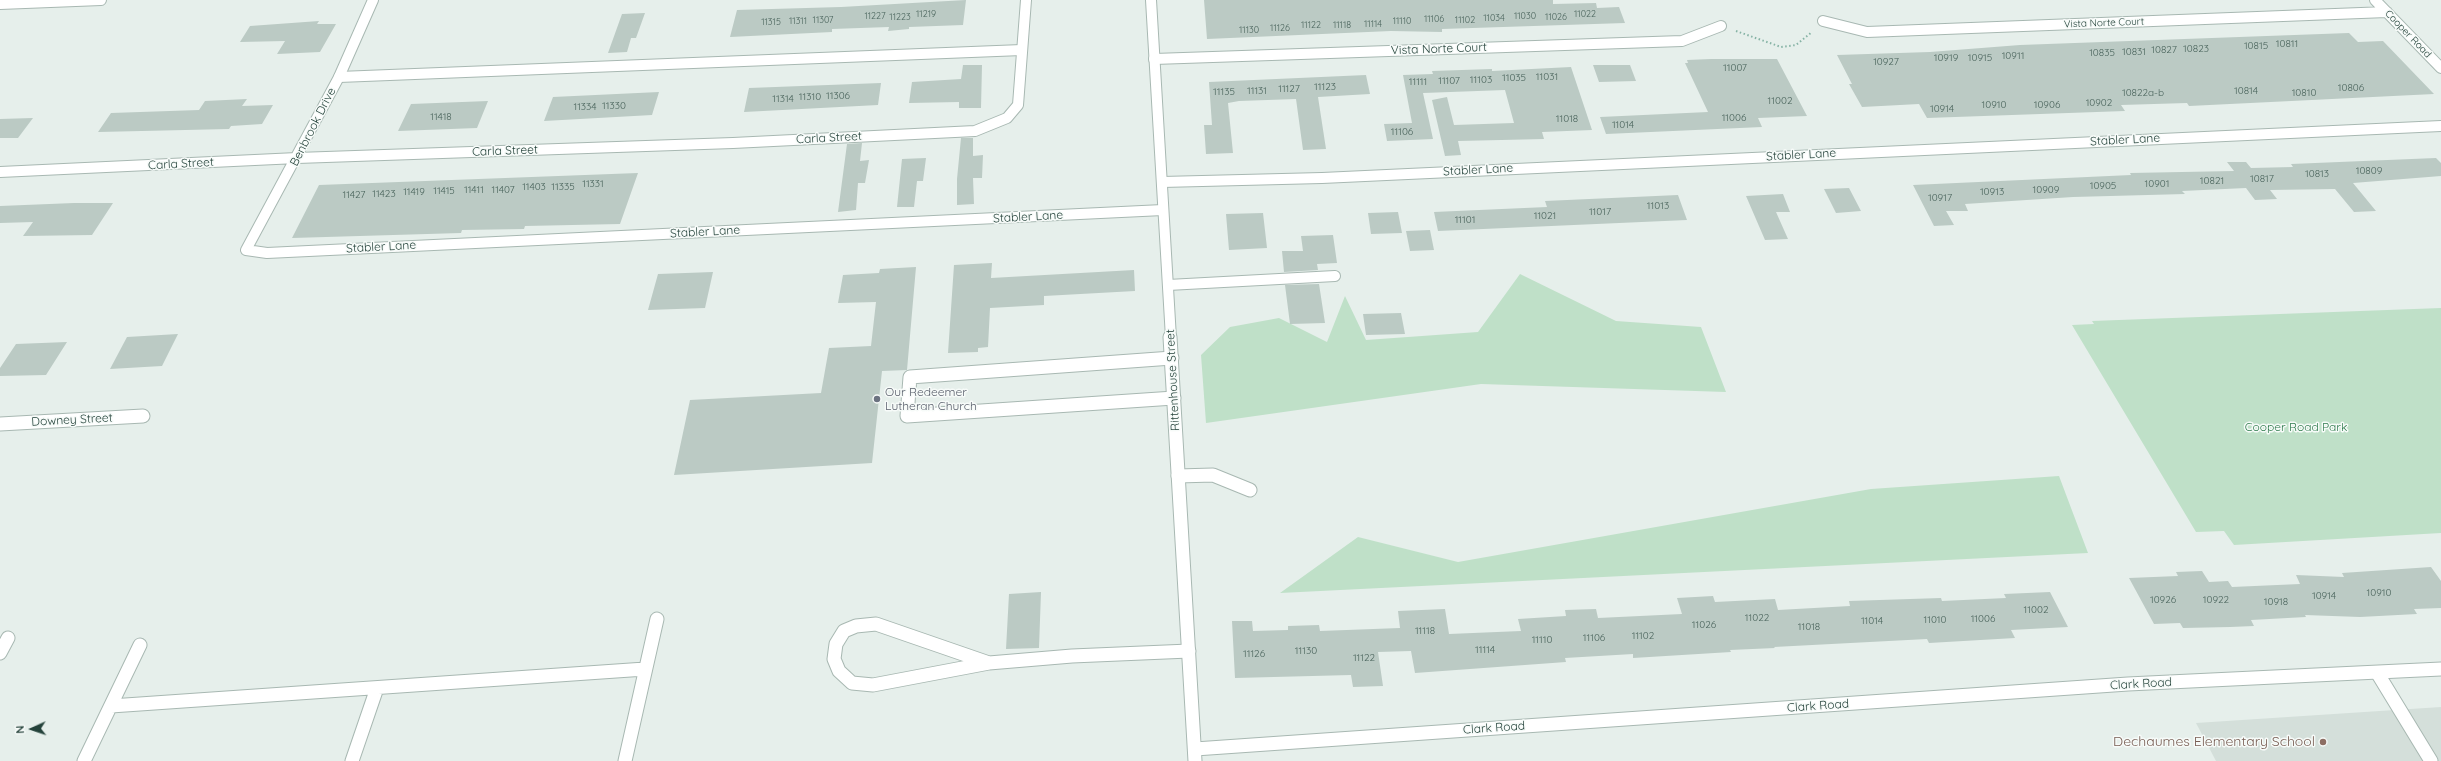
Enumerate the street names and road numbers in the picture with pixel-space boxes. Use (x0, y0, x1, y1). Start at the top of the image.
street label: Cooper Road (2382, 8, 2434, 60)
street label: Vista Norte Court (2064, 16, 2144, 30)
street label: Vista Norte Court (1391, 40, 1487, 58)
street label: Benbrook Drive (287, 85, 339, 169)
street label: Carla Street (796, 129, 862, 147)
street label: Stabler Lane (2090, 131, 2160, 149)
street label: Carla Street (472, 143, 538, 159)
street label: Stabler Lane (1766, 146, 1836, 164)
street label: Carla Street (148, 155, 214, 173)
street label: Stabler Lane (1443, 161, 1513, 179)
street label: Stabler Lane (993, 208, 1063, 226)
street label: Stabler Lane (670, 223, 740, 241)
street label: Stabler Lane (346, 238, 416, 256)
street label: Rittenhouse Street (1163, 329, 1183, 431)
street label: Downey Street (31, 411, 113, 429)
street label: Clark Road (2110, 675, 2172, 693)
street label: Clark Road (1787, 697, 1849, 715)
street label: Clark Road (1463, 719, 1525, 737)

